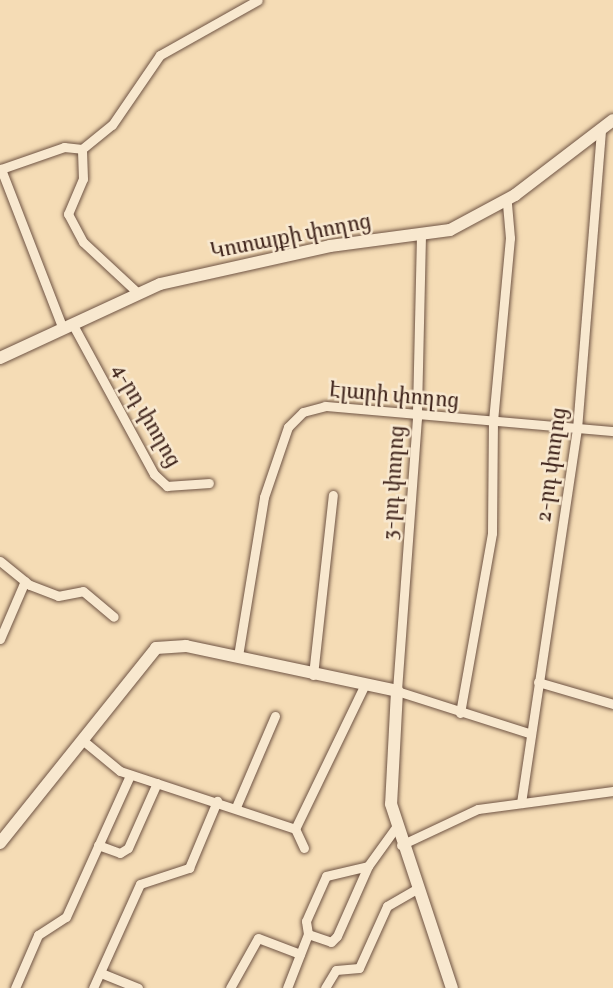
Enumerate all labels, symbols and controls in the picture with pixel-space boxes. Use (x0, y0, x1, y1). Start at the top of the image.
street label: Կոտայքի փողոց (209, 210, 373, 266)
street label: 4-րդ փողոց (105, 359, 185, 473)
street label: Էլարի փողոց (328, 379, 460, 415)
street label: 2-րդ փողոց (532, 406, 574, 524)
street label: 3-րդ փողոց (378, 425, 412, 541)

